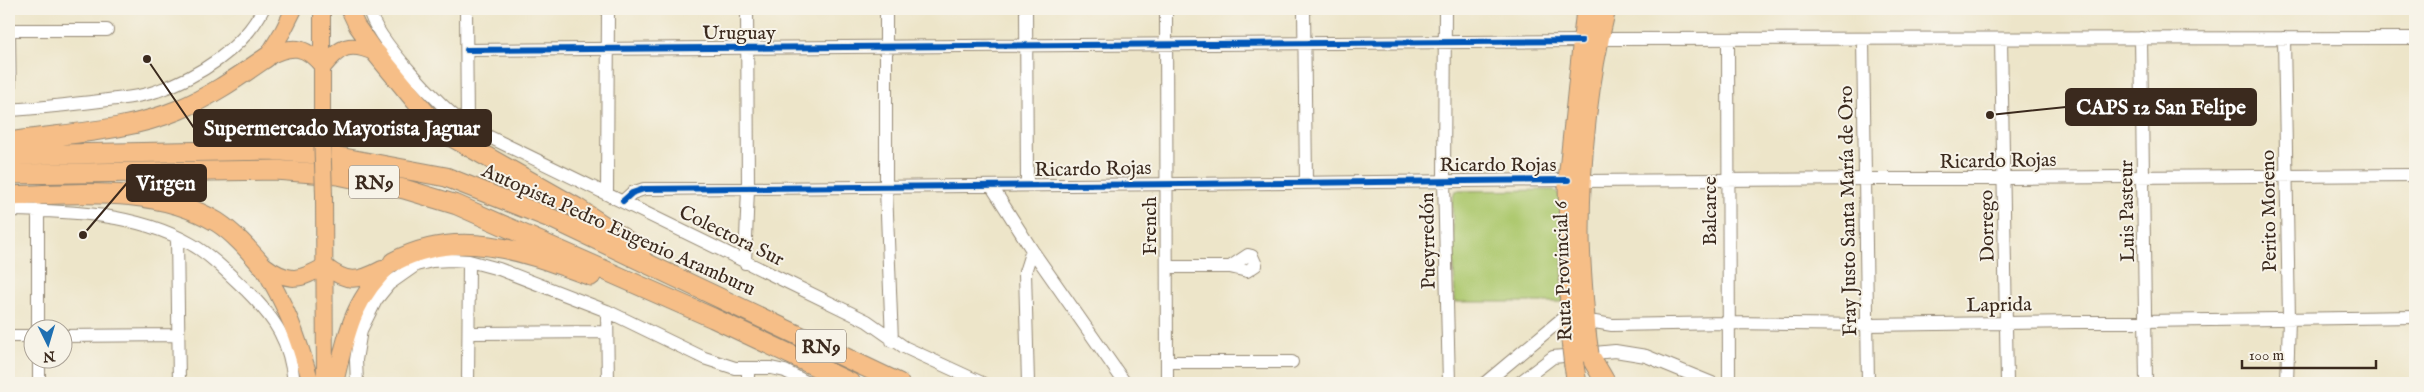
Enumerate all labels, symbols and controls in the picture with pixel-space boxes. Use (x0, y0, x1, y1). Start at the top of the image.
street label: Uruguay (702, 21, 776, 46)
street label: Fray Justo Santa María de Oro (1834, 85, 1863, 337)
callout: CAPS 12 San Felipe (2066, 89, 2256, 125)
text: CAPS 12 San Felipe (2076, 95, 2246, 122)
callout: Supermercado Mayorista Jaguar (194, 110, 491, 146)
text: Supermercado Mayorista Jaguar (204, 116, 481, 143)
street label: Ricardo Rojas (1939, 148, 2057, 175)
street label: Perito Moreno (2256, 149, 2283, 272)
street label: Ricardo Rojas (1439, 153, 1557, 178)
street label: Ricardo Rojas (1034, 156, 1152, 183)
street label: Autopista Pedro Eugenio Aramburu (477, 158, 759, 302)
street label: Luis Pasteur (2114, 159, 2141, 262)
callout: Virgen (127, 165, 206, 201)
road number: RN9 (349, 166, 399, 198)
text: Virgen (135, 171, 196, 198)
street label: Balcarce (1698, 176, 1723, 246)
street label: Dorrego (1974, 189, 2001, 262)
street label: Pueyrredón (1415, 192, 1442, 290)
street label: French (1138, 196, 1163, 255)
street label: Colectora Sur (675, 200, 789, 273)
street label: Ruta Provincial 6 (1549, 200, 1578, 342)
street label: Laprida (1966, 292, 2032, 319)
north arrow (22, 320, 72, 370)
road number: RN9 (796, 330, 846, 362)
scale bar (2242, 337, 2375, 369)
text: N (42, 346, 57, 365)
text: 100 m (2249, 346, 2285, 365)

